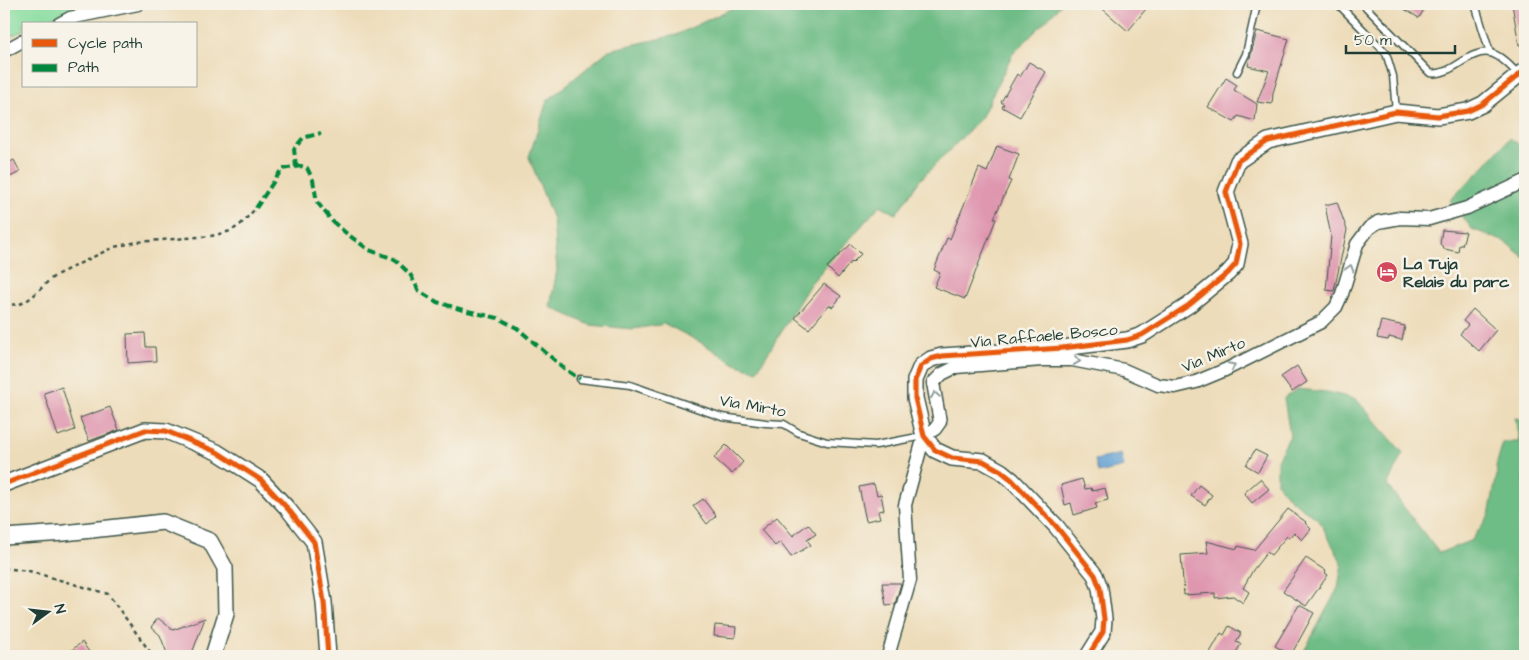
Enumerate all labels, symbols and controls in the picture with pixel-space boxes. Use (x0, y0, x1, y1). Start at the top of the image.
legend (22, 22, 198, 88)
scale bar (1346, 22, 1455, 54)
text: 50 m (1354, 30, 1392, 51)
text: Cycle path (68, 33, 143, 55)
text: Path (68, 57, 99, 78)
place label: La Tuja Relais du parc (1403, 253, 1510, 293)
hotel icon: La Tuja Relais du parc (1375, 260, 1399, 284)
one-way arrow (1344, 264, 1354, 272)
street label: Via Raffaele Bosco (970, 319, 1118, 353)
street label: Via Mirto (1178, 332, 1249, 378)
one-way arrow (1074, 355, 1082, 366)
one-way arrow (1227, 362, 1236, 372)
street label: Via Mirto (718, 389, 788, 423)
one-way arrow (930, 391, 940, 399)
north arrow (22, 588, 72, 638)
text: N (49, 602, 70, 616)

